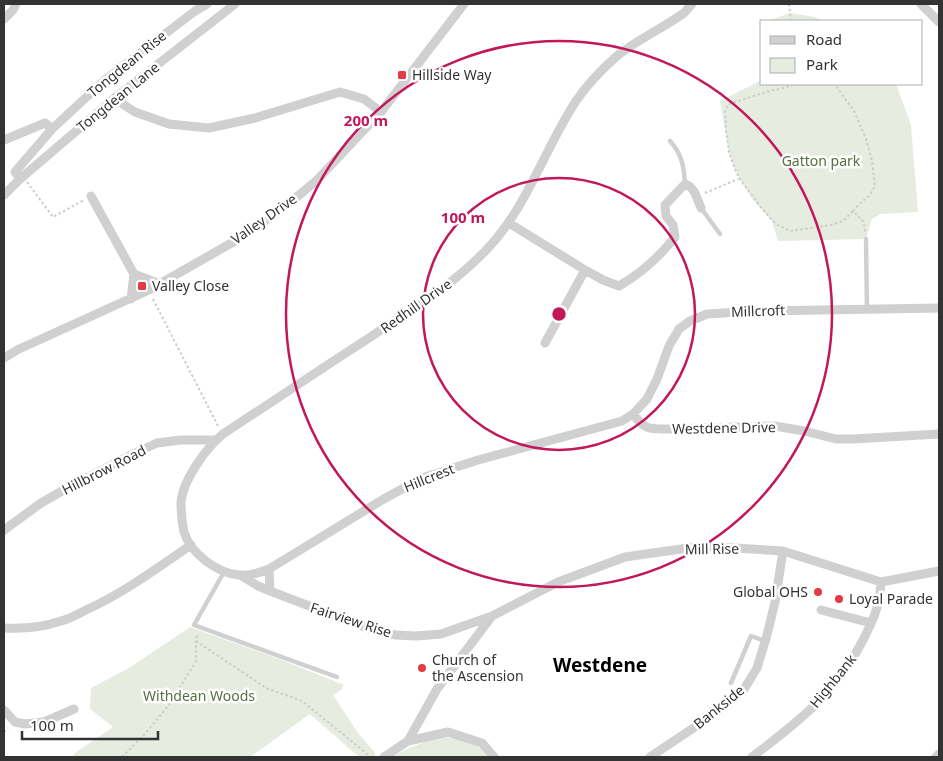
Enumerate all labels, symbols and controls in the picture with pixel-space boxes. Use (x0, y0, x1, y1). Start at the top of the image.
legend (760, 20, 923, 85)
street label: Tongdean Rise (83, 26, 170, 101)
text: Road (806, 29, 842, 49)
text: Park (806, 54, 838, 74)
street label: Tongdean Lane (72, 57, 163, 136)
place label: Hillside Way (412, 65, 492, 84)
marker: Hillside Way (396, 69, 408, 81)
text: 200 m (344, 110, 388, 130)
park label: Gatton park (782, 151, 861, 170)
street label: Valley Drive (227, 189, 300, 248)
text: 100 m (441, 207, 485, 227)
street label: Redhill Drive (376, 274, 455, 337)
place label: Valley Close (152, 276, 229, 295)
marker: Valley Close (136, 280, 148, 292)
street label: Millcroft (731, 300, 785, 321)
centre of rings (550, 305, 568, 323)
street label: Westdene Drive (672, 417, 776, 438)
street label: Hillbrow Road (59, 440, 149, 499)
street label: Hillcrest (401, 459, 457, 496)
street label: Mill Rise (685, 539, 739, 558)
place label: Global OHS (733, 582, 808, 601)
marker: Global OHS (812, 586, 824, 598)
place label: Loyal Parade (849, 589, 933, 608)
marker: Loyal Parade (833, 593, 845, 605)
street label: Fairview Rise (308, 597, 394, 642)
street label: Highbank (805, 649, 860, 711)
place label: Church of the Ascension (432, 650, 524, 685)
district label: Westdene (553, 652, 647, 678)
marker: Church of the Ascension (416, 662, 428, 674)
street label: Bankside (689, 680, 748, 733)
park label: Withdean Woods (143, 686, 255, 705)
scale bar (22, 708, 159, 740)
text: 100 m (30, 715, 74, 735)

